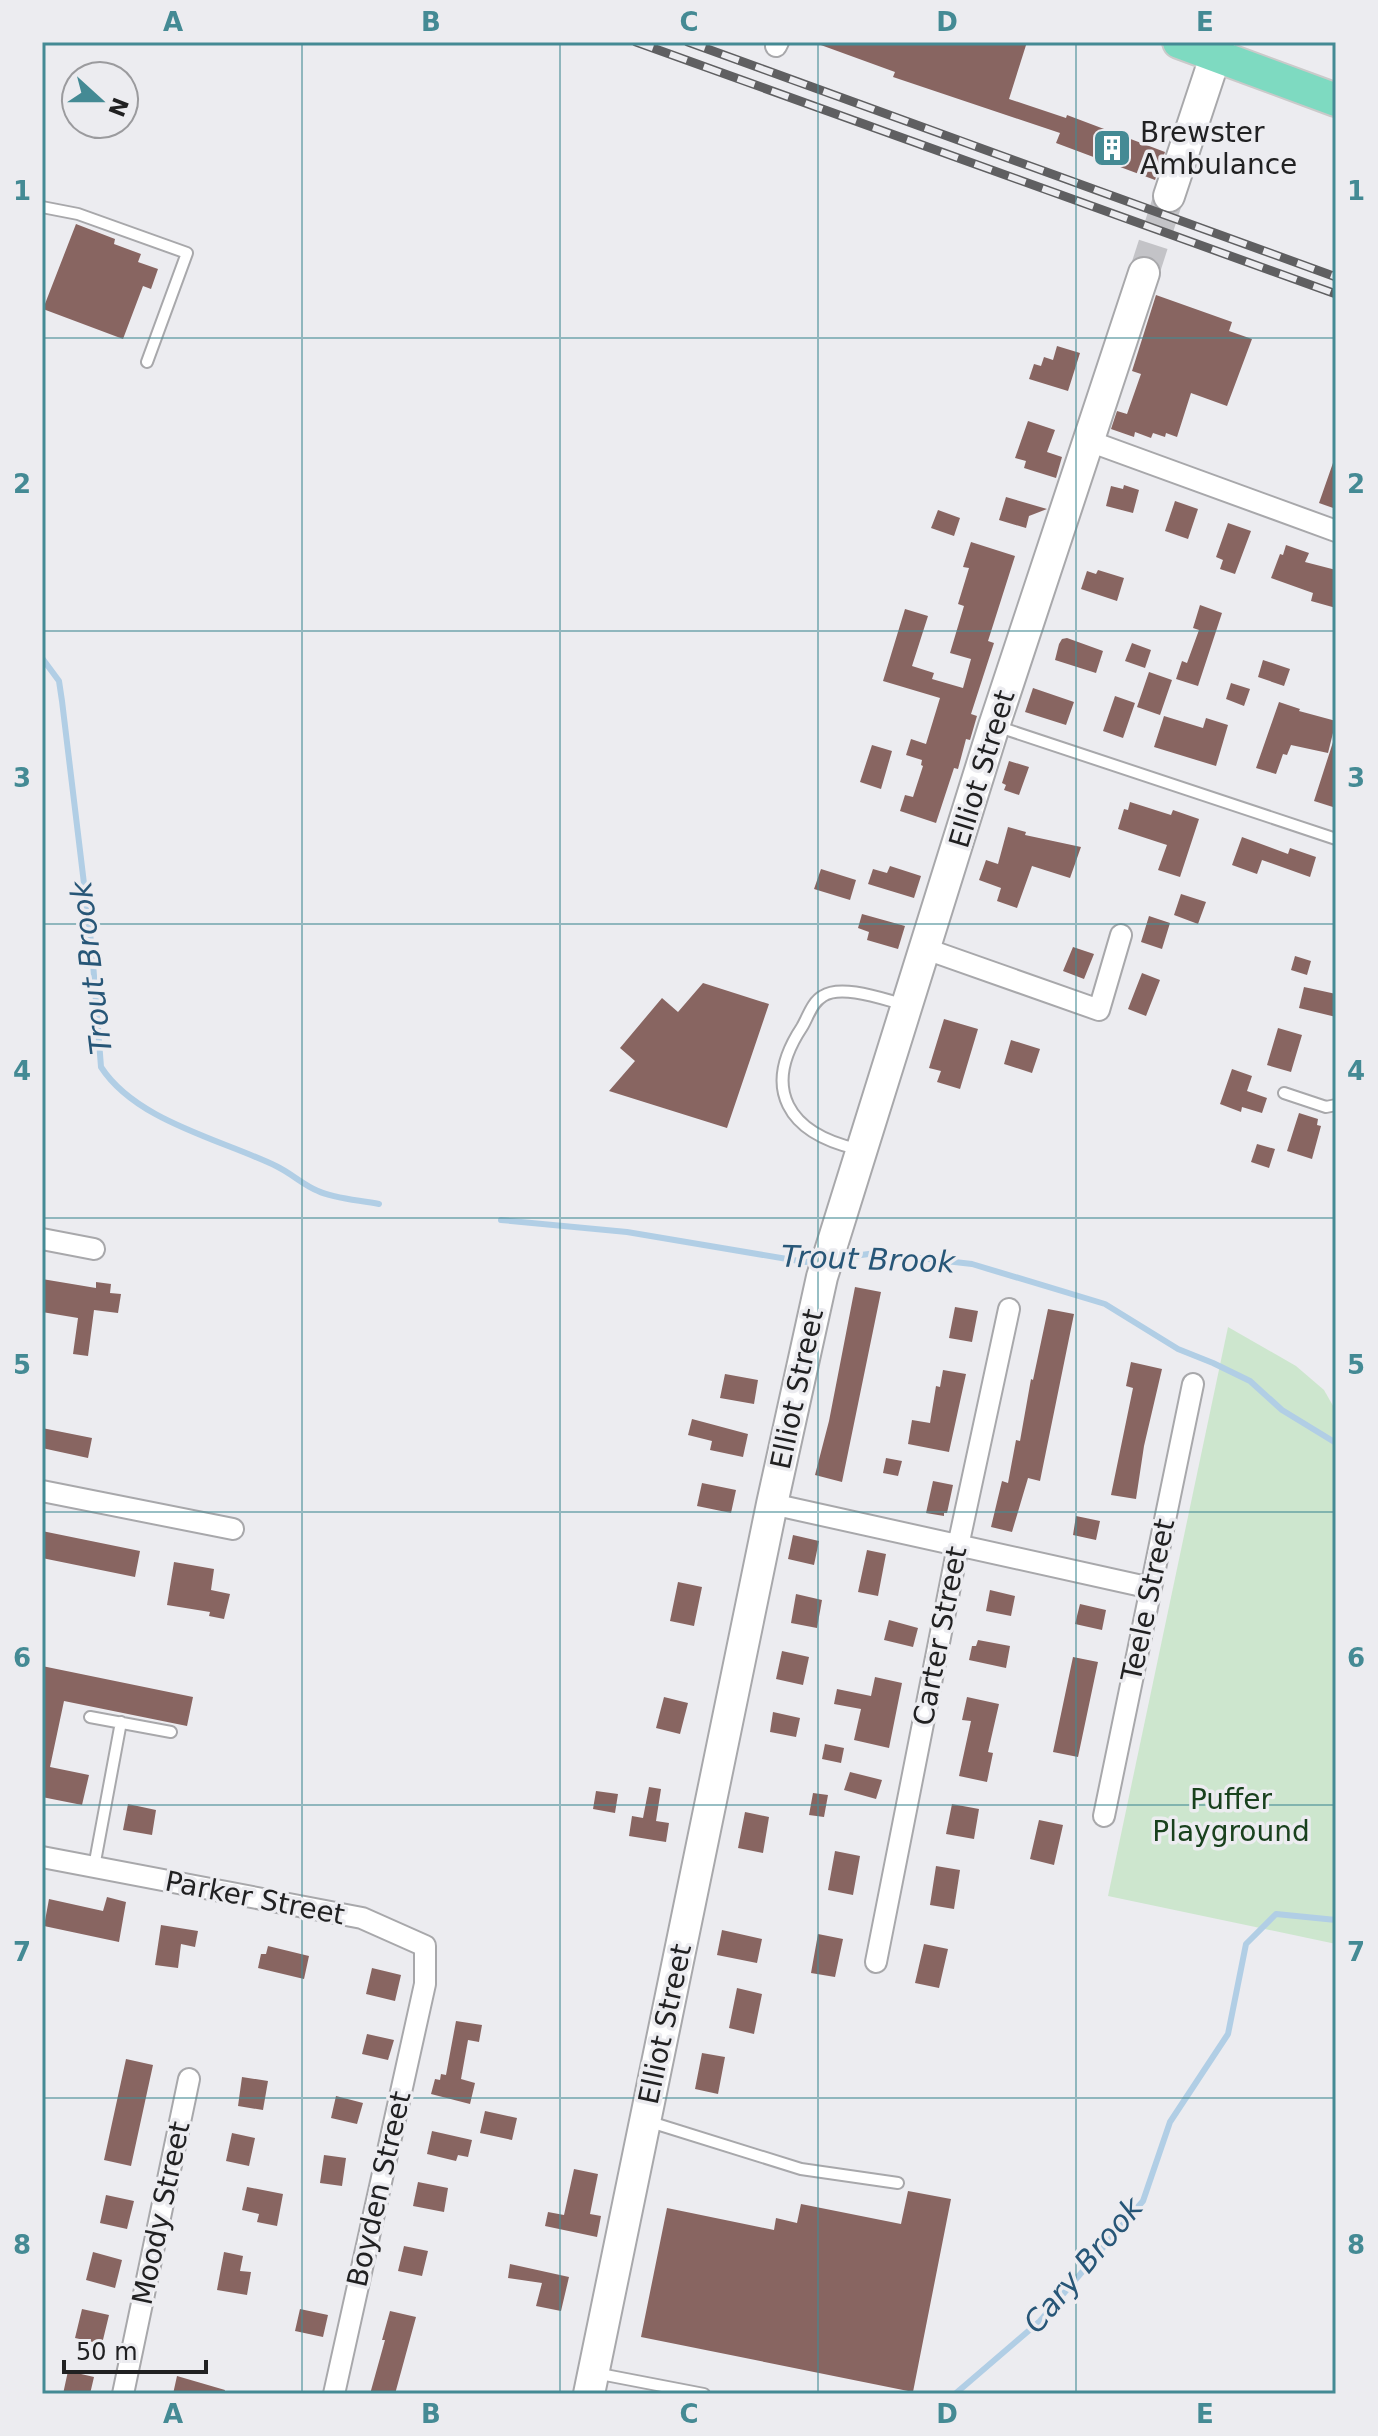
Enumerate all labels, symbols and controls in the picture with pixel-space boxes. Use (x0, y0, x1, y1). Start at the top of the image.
text: A (163, 7, 183, 37)
text: B (421, 7, 441, 37)
text: C (679, 7, 699, 37)
text: D (936, 7, 958, 37)
text: E (1196, 7, 1214, 37)
north arrow (60, 60, 140, 140)
text: N (103, 94, 133, 120)
place label: Brewster Ambulance (1140, 116, 1297, 181)
building icon: Brewster Ambulance (1091, 127, 1133, 169)
text: 1 (13, 176, 31, 206)
text: 1 (1347, 176, 1365, 206)
text: 2 (13, 469, 31, 499)
text: 2 (1347, 469, 1365, 499)
street label: Elliot Street (942, 686, 1022, 852)
text: 3 (13, 763, 31, 793)
text: 3 (1347, 763, 1365, 793)
water label: Trout Brook (63, 878, 119, 1056)
text: 4 (13, 1056, 31, 1086)
text: 4 (1347, 1056, 1365, 1086)
water label: Trout Brook (780, 1238, 957, 1280)
street label: Elliot Street (764, 1306, 830, 1472)
text: 5 (13, 1350, 31, 1380)
text: 5 (1347, 1350, 1365, 1380)
street label: Teele Street (1114, 1515, 1181, 1685)
street label: Carter Street (906, 1544, 974, 1728)
text: 6 (13, 1643, 31, 1673)
text: 6 (1347, 1643, 1365, 1673)
park label: Puffer Playground (1152, 1783, 1310, 1848)
street label: Parker Street (162, 1864, 348, 1932)
text: 7 (13, 1937, 31, 1967)
text: 7 (1347, 1937, 1365, 1967)
street label: Elliot Street (632, 1941, 698, 2107)
street label: Boyden Street (340, 2088, 418, 2290)
street label: Moody Street (125, 2118, 197, 2308)
water label: Cary Brook (1016, 2189, 1151, 2340)
text: 8 (13, 2230, 31, 2260)
text: 8 (1347, 2230, 1365, 2260)
scale bar (64, 2324, 206, 2374)
text: 50 m (76, 2338, 138, 2366)
text: A (163, 2399, 183, 2429)
text: B (421, 2399, 441, 2429)
text: C (679, 2399, 699, 2429)
text: D (936, 2399, 958, 2429)
text: E (1196, 2399, 1214, 2429)

